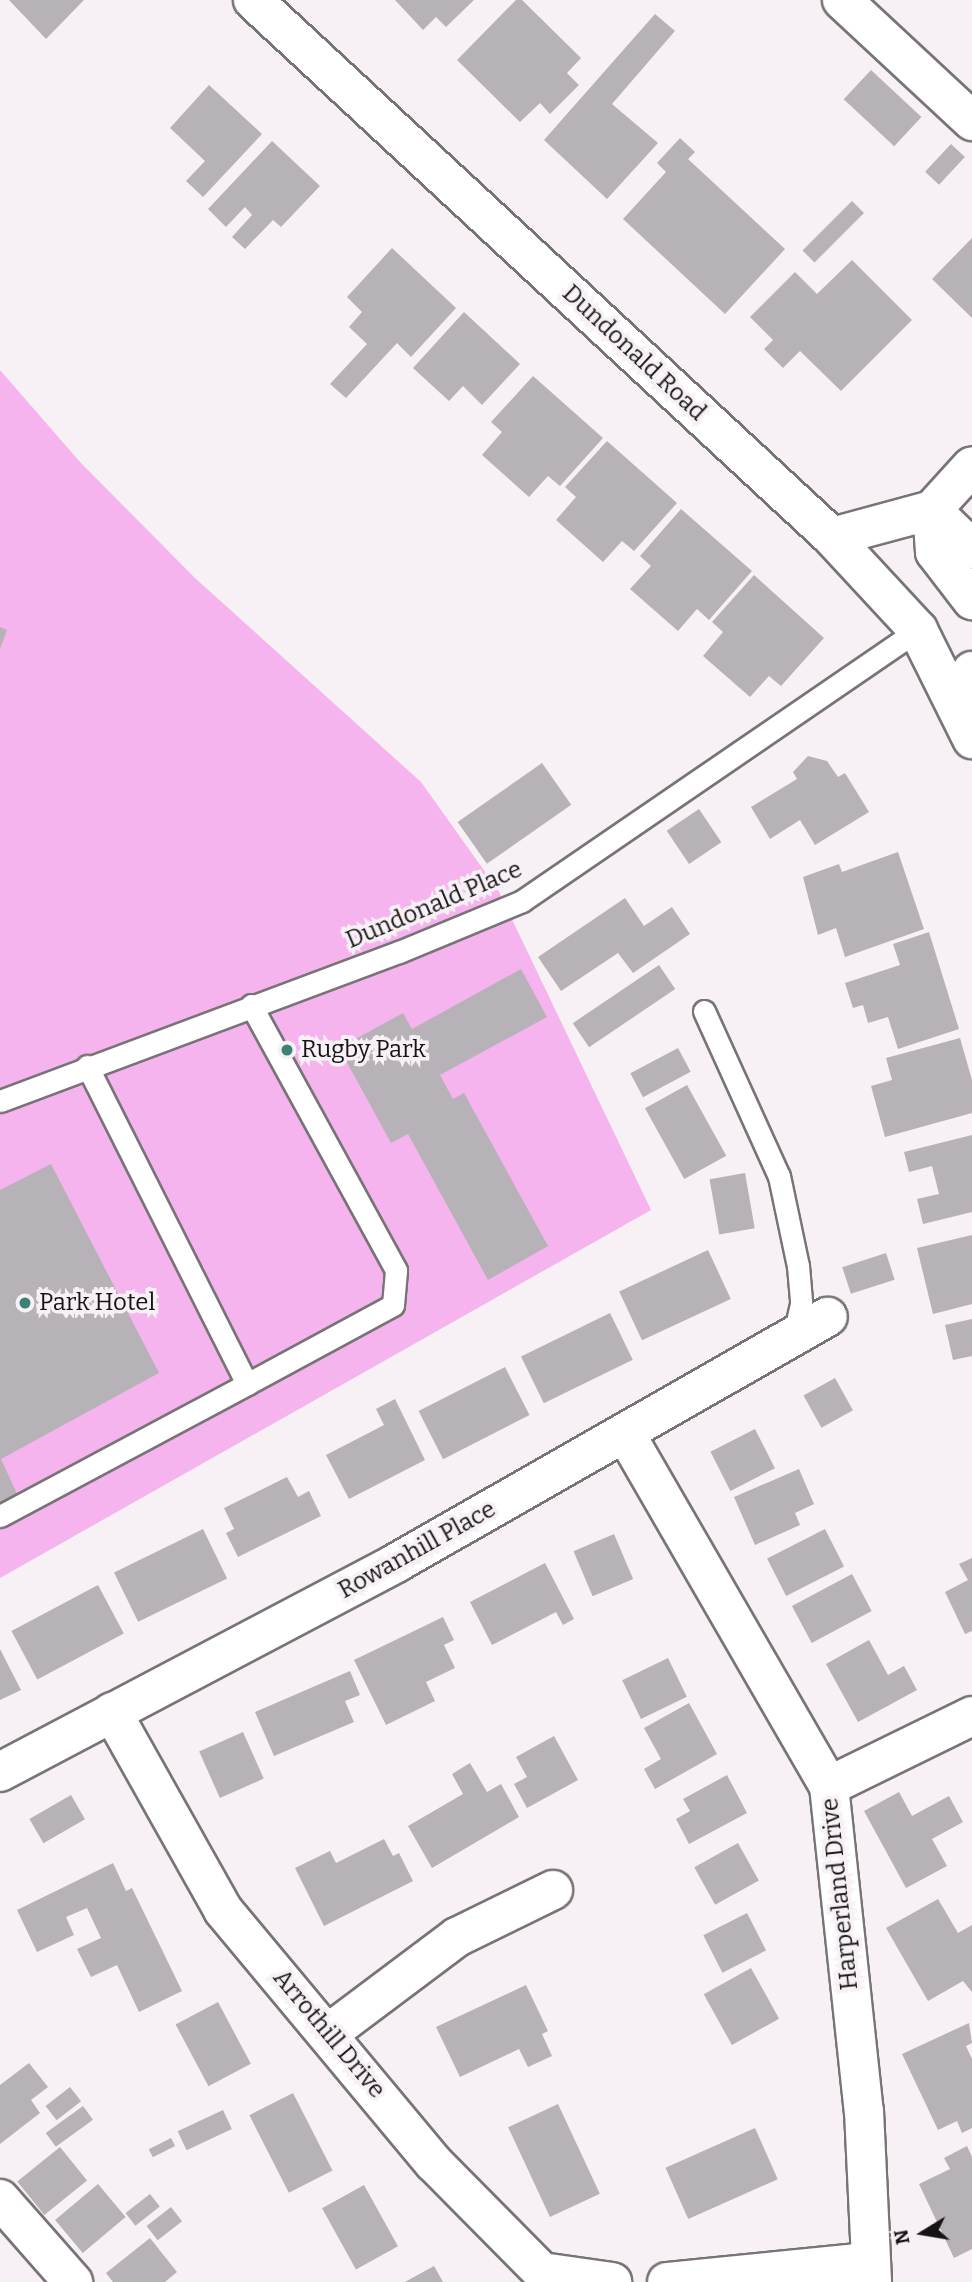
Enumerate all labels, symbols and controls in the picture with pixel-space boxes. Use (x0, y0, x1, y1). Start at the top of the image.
street label: Dundonald Road (556, 279, 712, 427)
street label: Dundonald Place (342, 855, 526, 955)
place label: Rugby Park (301, 1036, 426, 1064)
marker: Rugby Park (279, 1042, 295, 1058)
place label: Park Hotel (39, 1289, 155, 1317)
marker: Park Hotel (17, 1295, 33, 1311)
street label: Rowanhill Place (333, 1495, 501, 1605)
street label: Harperland Drive (816, 1797, 864, 1991)
street label: Arrothill Drive (267, 1964, 391, 2104)
north arrow (888, 2198, 958, 2268)
text: N (889, 2228, 915, 2247)

